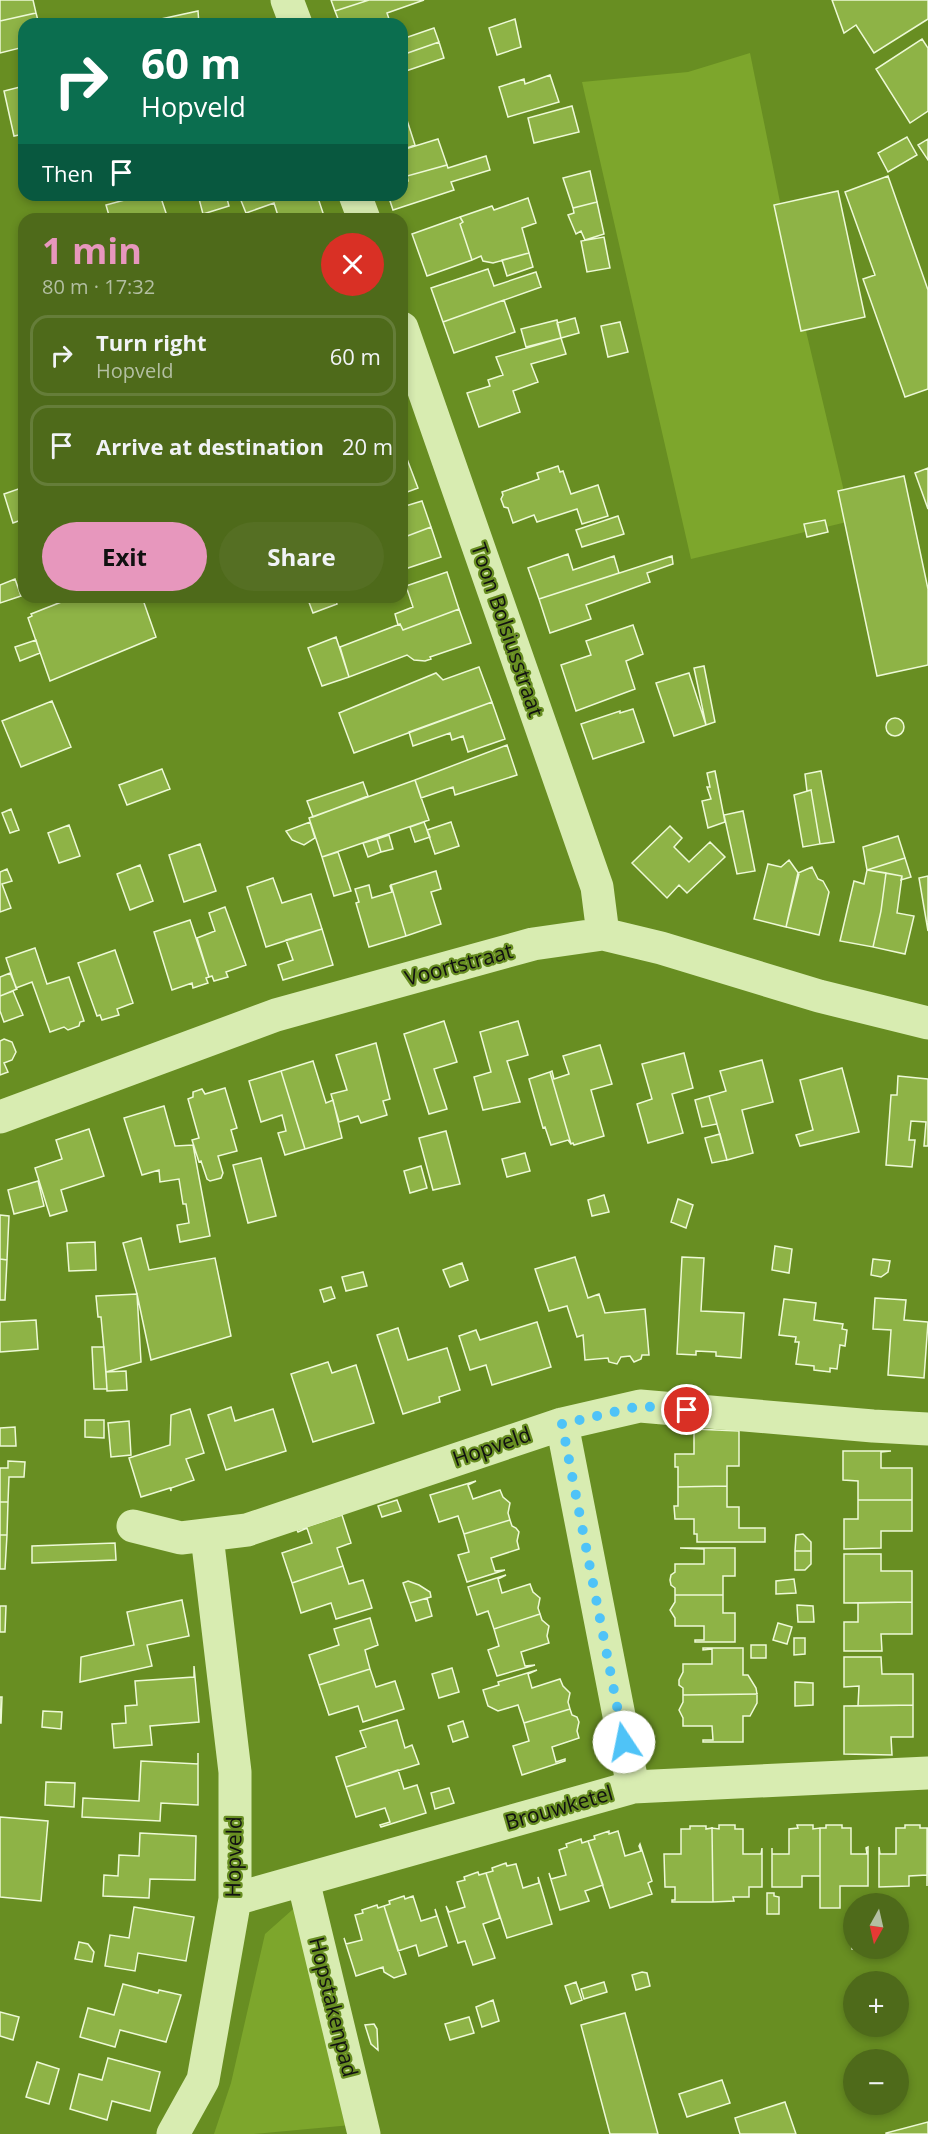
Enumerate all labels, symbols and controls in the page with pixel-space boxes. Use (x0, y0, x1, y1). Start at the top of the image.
text: 60 m (141, 34, 241, 91)
icon: right (42, 42, 120, 120)
text: Hopveld (141, 88, 246, 125)
icon: arrive (105, 156, 138, 189)
text: Then (42, 158, 93, 188)
text: 1 min (42, 226, 142, 275)
button: close (321, 233, 384, 296)
text: 80 m · 17:32 (42, 273, 155, 300)
text: Turn right (96, 327, 207, 357)
icon: right (45, 339, 78, 372)
text: 60 m (330, 341, 381, 371)
text: Hopveld (96, 357, 174, 384)
icon: arrive (45, 429, 78, 462)
text: Arrive at destination (96, 431, 324, 461)
text: 20 m (342, 431, 393, 461)
button: Exit (42, 522, 207, 591)
button: Share (219, 522, 384, 591)
street label: Toon Bolsiusstraat (465, 539, 551, 720)
street label: Voortstraat (402, 936, 516, 992)
pin (661, 1384, 712, 1435)
icon: arrive (670, 1393, 703, 1426)
street label: Hopveld (449, 1420, 535, 1473)
position arrow (592, 1710, 656, 1774)
street label: Brouwketel (501, 1778, 616, 1836)
street label: Hopveld (218, 1816, 248, 1898)
north arrow (843, 1893, 909, 1959)
map controls (843, 1893, 909, 2115)
street label: Hopstakenpad (303, 1934, 365, 2080)
button: + (843, 1971, 909, 2037)
button: − (843, 2049, 909, 2115)

